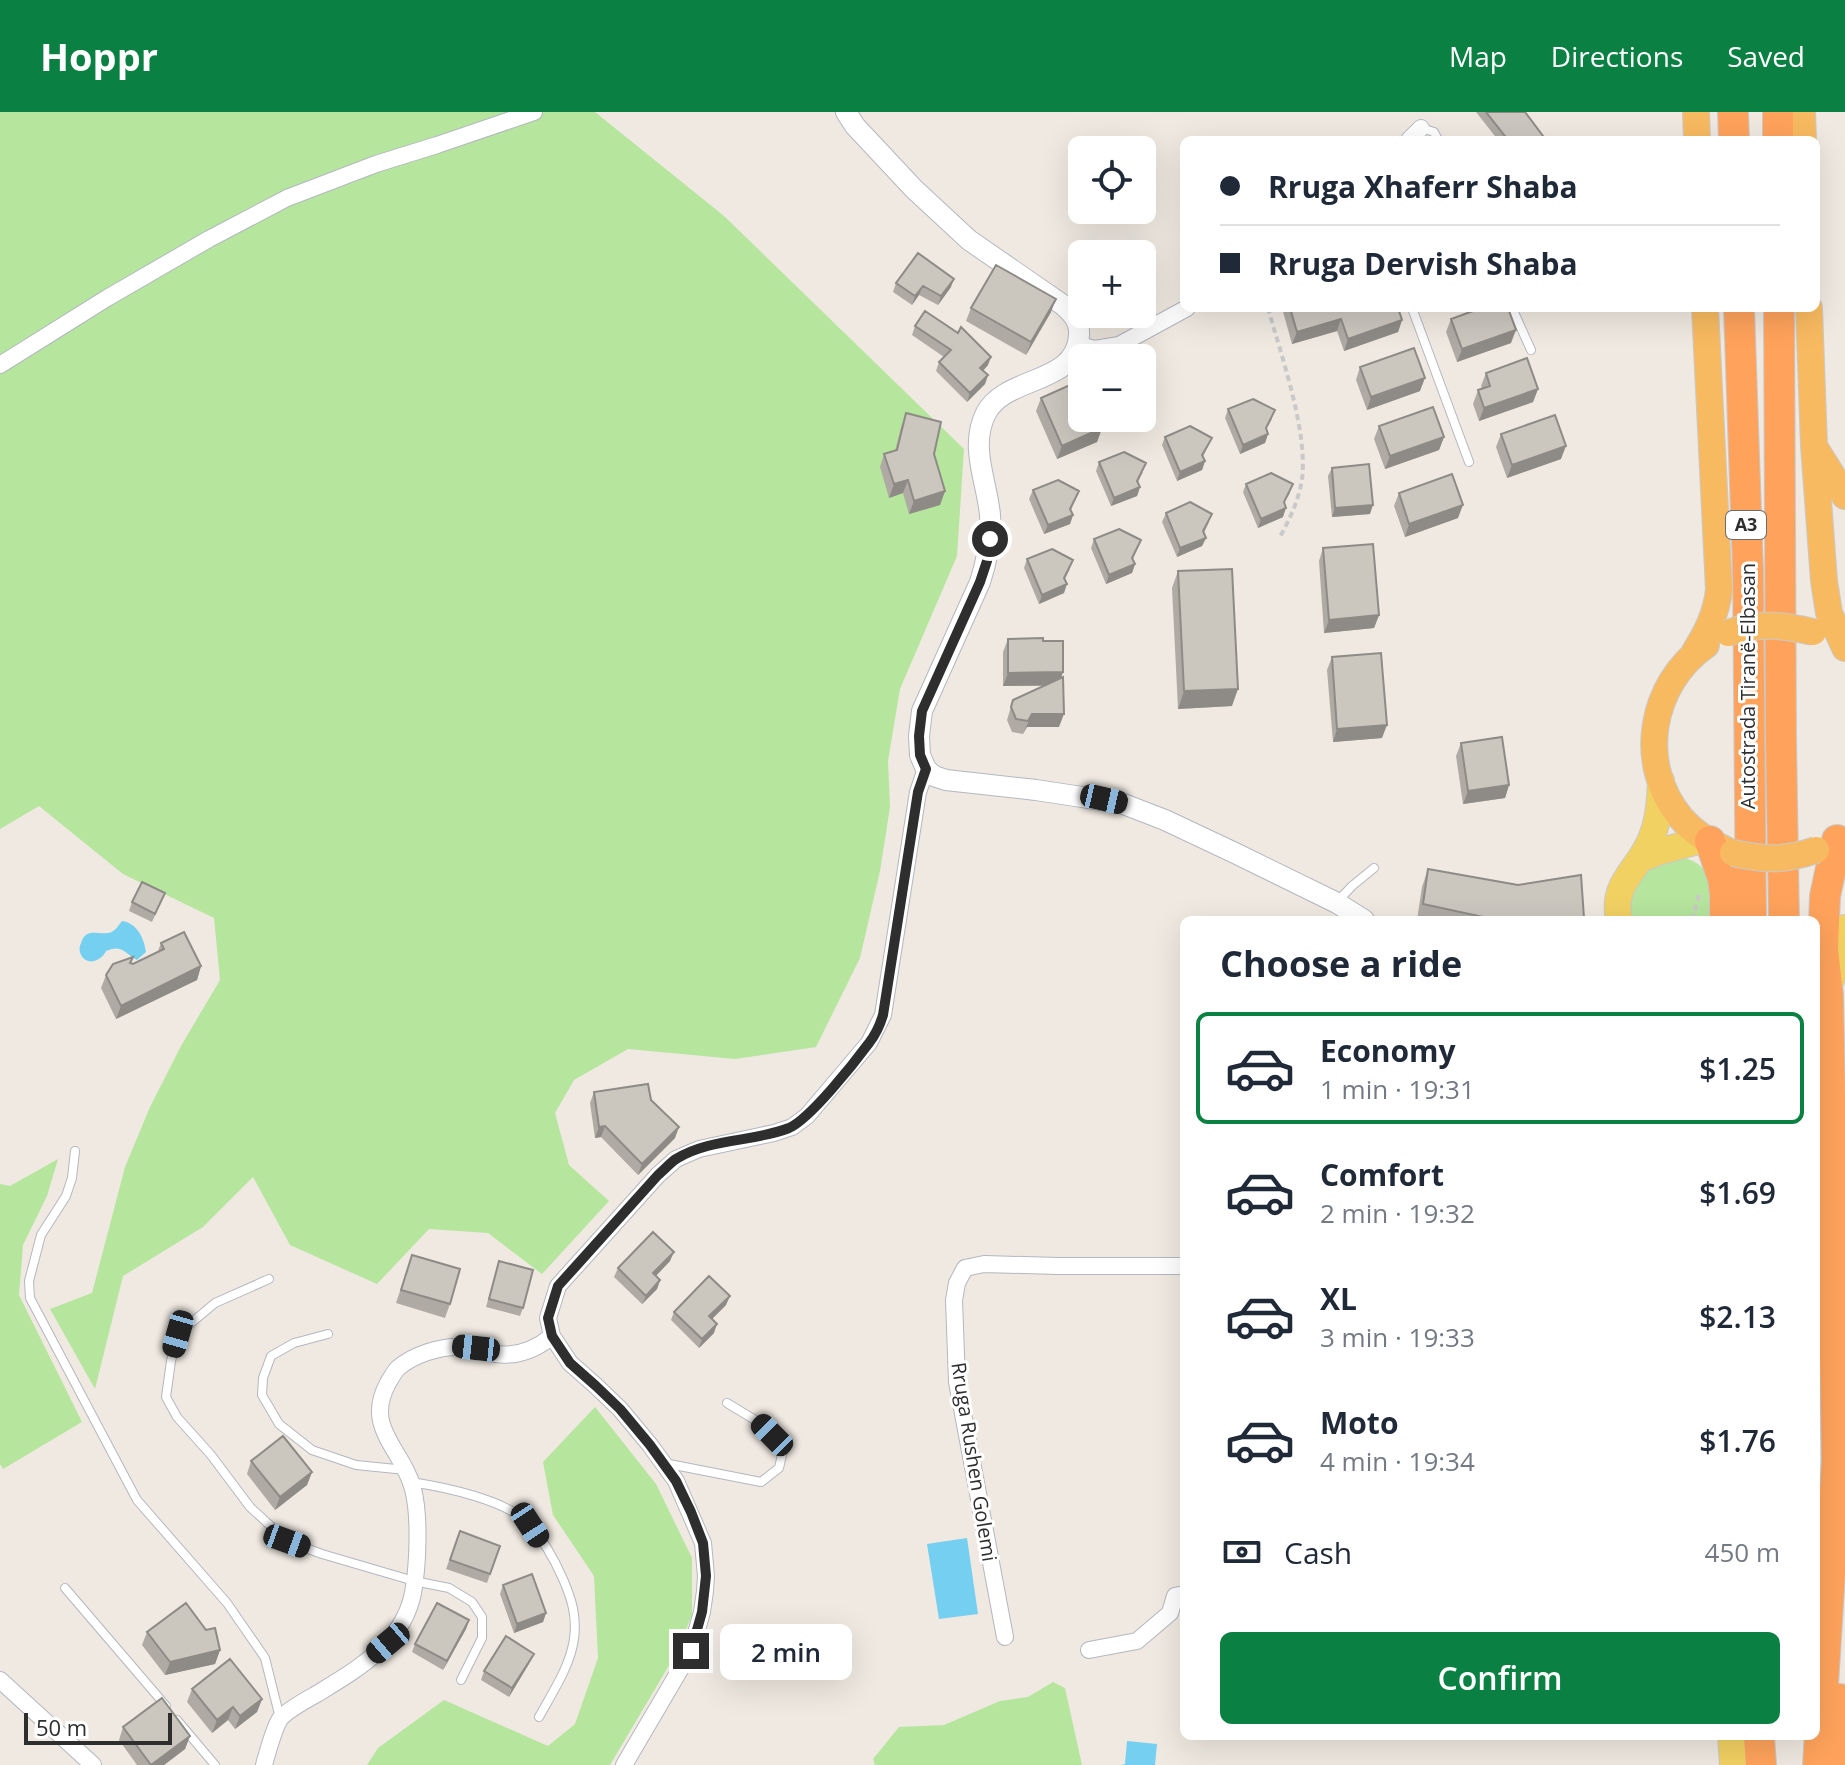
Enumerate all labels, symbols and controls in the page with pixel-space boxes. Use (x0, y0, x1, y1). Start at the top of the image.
text: Hoppr (40, 30, 158, 82)
text: Map (1449, 37, 1507, 75)
text: Directions (1551, 37, 1683, 75)
text: Saved (1727, 37, 1805, 75)
map controls (1068, 136, 1156, 432)
button: locate (1068, 136, 1156, 224)
text: Rruga Xhaferr Shaba (1268, 166, 1578, 207)
button: + (1068, 240, 1156, 328)
text: Rruga Dervish Shaba (1268, 243, 1578, 284)
button: − (1068, 344, 1156, 432)
road number: A3 (1726, 511, 1766, 539)
route start (972, 521, 1008, 557)
street label: Autostrada Tiranë-Elbasan (1734, 563, 1761, 809)
car (1078, 782, 1130, 816)
text: Choose a ride (1220, 939, 1462, 988)
text: Economy (1320, 1030, 1456, 1071)
icon: car (1224, 1032, 1296, 1104)
text: $1.25 (1699, 1048, 1776, 1089)
text: 1 min · 19:31 (1320, 1071, 1475, 1107)
text: Comfort (1320, 1154, 1444, 1195)
icon: car (1224, 1156, 1296, 1228)
text: $1.69 (1699, 1172, 1776, 1213)
text: 2 min · 19:32 (1320, 1195, 1475, 1231)
text: XL (1320, 1278, 1357, 1319)
icon: car (1224, 1280, 1296, 1352)
text: $2.13 (1699, 1296, 1776, 1337)
car (160, 1308, 196, 1360)
text: 3 min · 19:33 (1320, 1319, 1475, 1355)
car (451, 1334, 501, 1362)
street label: Rruga Rushen Golemi (945, 1360, 1004, 1564)
text: Moto (1320, 1402, 1398, 1443)
icon: car (1224, 1404, 1296, 1476)
car (747, 1410, 797, 1460)
text: $1.76 (1699, 1420, 1776, 1461)
text: 4 min · 19:34 (1320, 1443, 1475, 1479)
car (507, 1498, 553, 1552)
car (260, 1522, 314, 1560)
icon: cash (1220, 1530, 1264, 1574)
text: Cash (1284, 1532, 1352, 1573)
text: 450 m (1705, 1534, 1780, 1570)
car (362, 1618, 414, 1668)
callout: 2 min (719, 1623, 851, 1679)
button: Confirm (1220, 1632, 1780, 1724)
route end (673, 1633, 709, 1669)
text: 2 min (751, 1634, 821, 1670)
scale bar (24, 1709, 172, 1745)
text: 50 m (36, 1712, 87, 1742)

